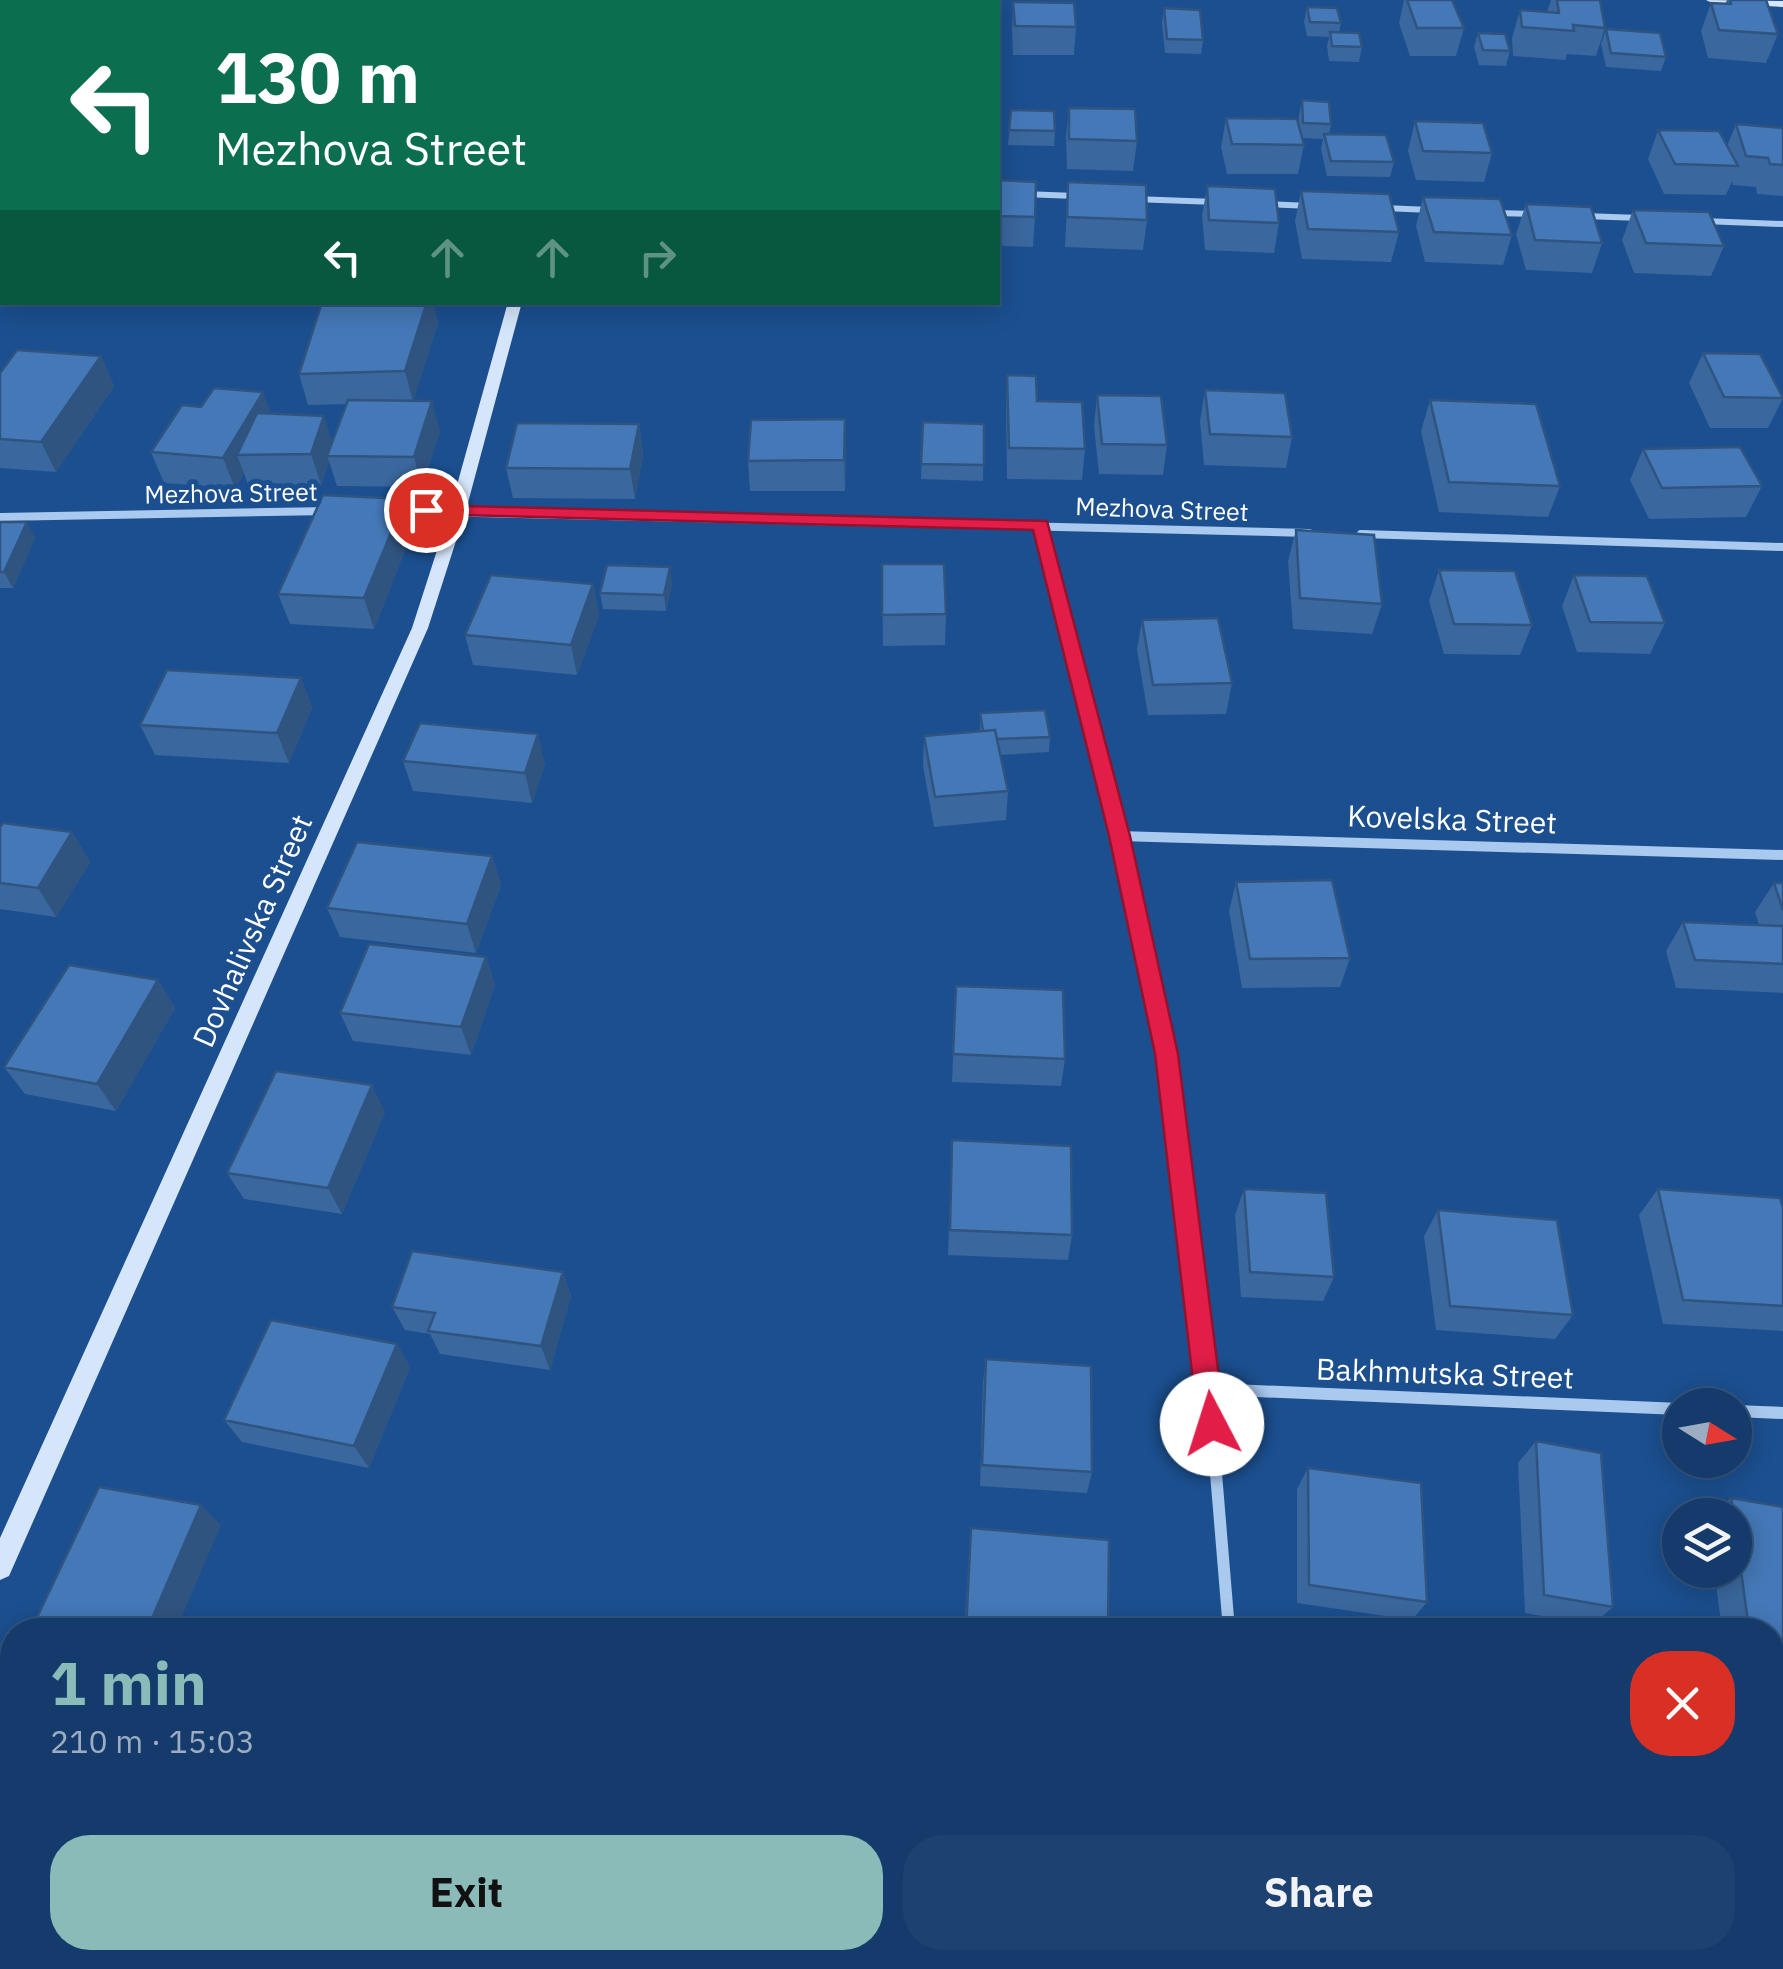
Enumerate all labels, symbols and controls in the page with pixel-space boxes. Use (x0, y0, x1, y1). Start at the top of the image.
text: 130 m (215, 31, 420, 122)
icon: left (50, 40, 180, 170)
text: Mezhova Street (215, 119, 527, 177)
icon: left (315, 230, 370, 285)
icon: ahead (420, 230, 475, 285)
icon: ahead (525, 230, 580, 285)
icon: right (630, 230, 685, 285)
pin (384, 468, 469, 553)
street label: Mezhova Street (144, 474, 318, 511)
icon: arrive (399, 483, 454, 538)
street label: Mezhova Street (1075, 489, 1249, 528)
street label: Kovelska Street (1347, 795, 1557, 842)
street label: Dovhalivska Street (183, 808, 320, 1053)
street label: Bakhmutska Street (1316, 1349, 1575, 1396)
position arrow (1160, 1372, 1264, 1476)
north arrow (1662, 1388, 1752, 1478)
map controls (1662, 1388, 1752, 1588)
button: layers (1662, 1498, 1752, 1588)
text: 1 min (50, 1643, 207, 1722)
button: close (1630, 1651, 1735, 1756)
text: 210 m · 15:03 (50, 1720, 255, 1762)
button: Exit (50, 1835, 883, 1950)
button: Share (903, 1835, 1735, 1950)

